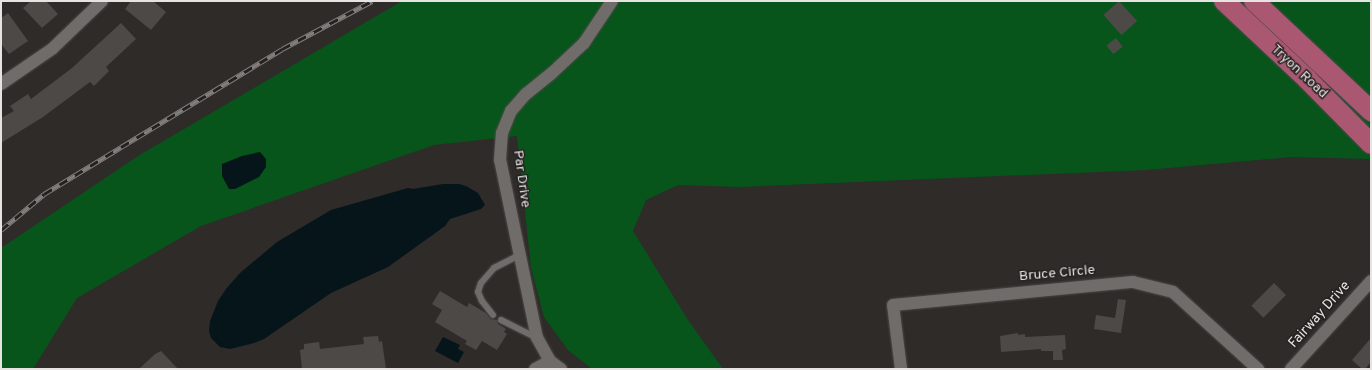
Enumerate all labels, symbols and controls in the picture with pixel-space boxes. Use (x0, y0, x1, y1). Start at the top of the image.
street label: Tryon Road (1267, 42, 1331, 102)
street label: Par Drive (509, 149, 533, 209)
street label: Bruce Circle (1018, 262, 1096, 286)
street label: Fairway Drive (1286, 278, 1354, 352)

